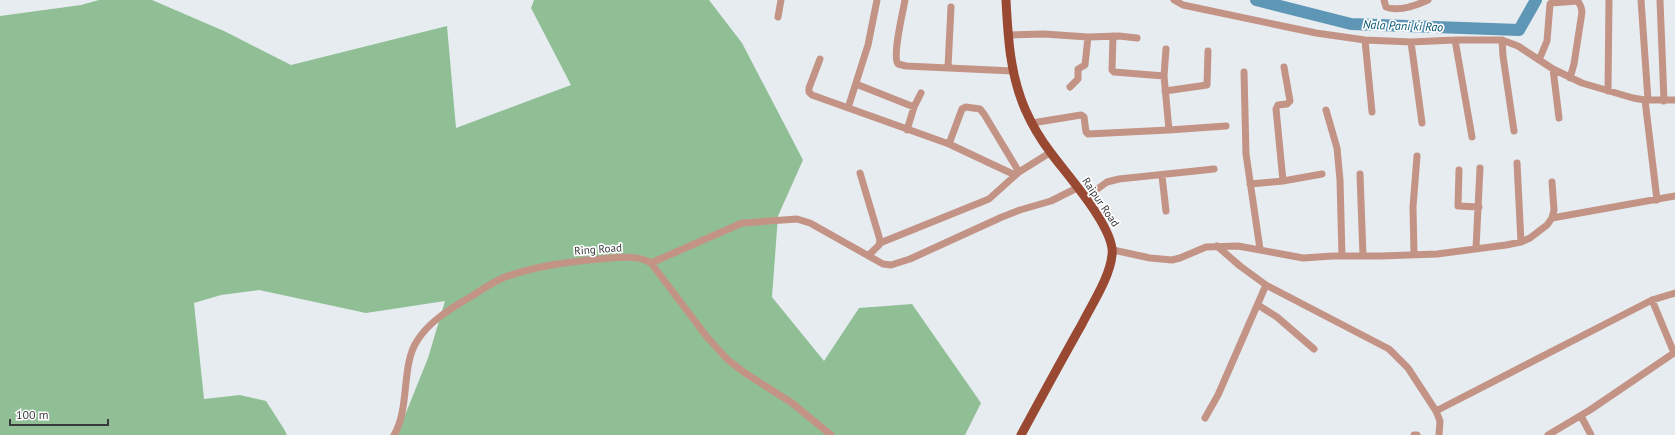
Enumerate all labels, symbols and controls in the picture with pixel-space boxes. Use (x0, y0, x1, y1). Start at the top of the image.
water label: Nala Pani ki Rao (1363, 17, 1444, 34)
street label: Raipur Road (1079, 175, 1123, 229)
street label: Ring Road (574, 240, 622, 258)
scale bar (10, 401, 108, 427)
text: 100 m (16, 407, 49, 422)

